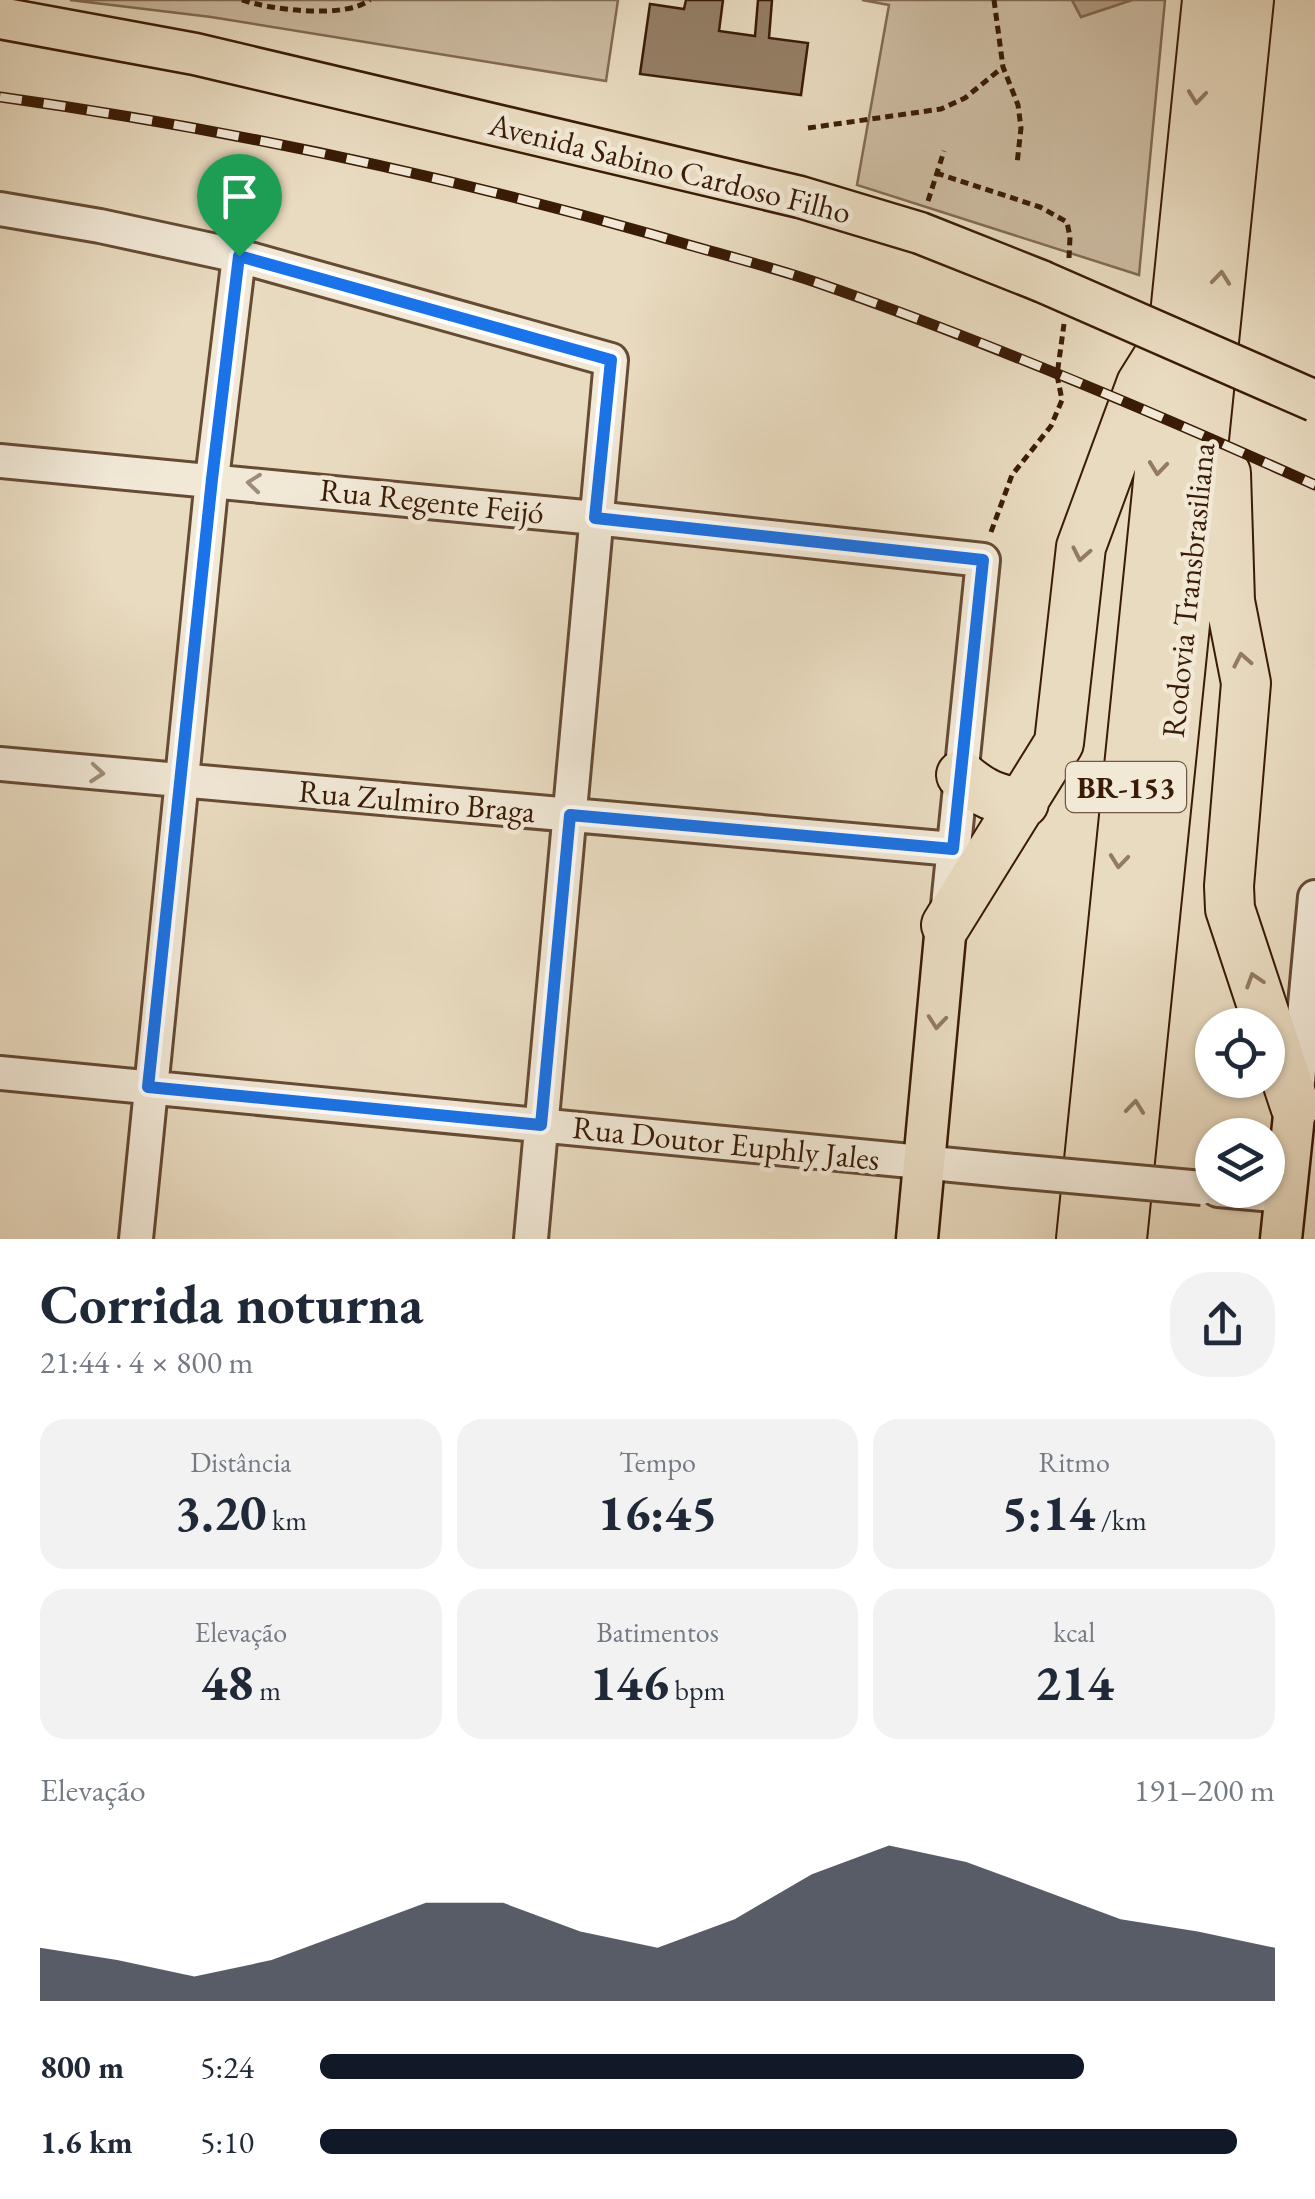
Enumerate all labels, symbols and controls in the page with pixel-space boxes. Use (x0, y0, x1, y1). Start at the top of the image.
one-way arrow (1187, 89, 1208, 105)
street label: Avenida Sabino Cardoso Filho (484, 102, 855, 233)
pin (197, 154, 282, 257)
icon: arrive (212, 169, 267, 224)
one-way arrow (1210, 270, 1232, 286)
street label: Rodovia Transbrasiliana (1152, 440, 1224, 740)
one-way arrow (1148, 460, 1170, 476)
street label: Rua Regente Feijó (318, 468, 546, 534)
one-way arrow (246, 473, 262, 495)
one-way arrow (1072, 545, 1093, 562)
one-way arrow (1232, 652, 1253, 669)
one-way arrow (90, 761, 106, 783)
road number: BR-153 (1066, 762, 1186, 812)
street label: Rua Zulmiro Braga (297, 770, 537, 832)
one-way arrow (1109, 853, 1130, 869)
one-way arrow (1245, 973, 1265, 990)
map controls (1195, 1008, 1285, 1208)
button: locate (1195, 1008, 1285, 1098)
one-way arrow (926, 1015, 948, 1031)
one-way arrow (1124, 1099, 1146, 1115)
street label: Rua Doutor Euphly Jales (570, 1106, 882, 1180)
button: layers (1195, 1118, 1285, 1208)
text: Corrida noturna (40, 1268, 423, 1339)
button: share (1170, 1272, 1275, 1377)
text: 21:44 · 4 × 800 m (40, 1341, 253, 1383)
text: Distância (190, 1444, 291, 1480)
text: Tempo (619, 1444, 696, 1480)
text: Ritmo (1039, 1444, 1110, 1480)
text: 3.20 (175, 1480, 266, 1545)
text: 16:45 (598, 1480, 717, 1545)
text: 5:14 (1002, 1480, 1095, 1545)
text: km (266, 1502, 307, 1538)
text: /km (1095, 1502, 1147, 1538)
text: Elevação (195, 1614, 287, 1650)
text: Batimentos (596, 1614, 719, 1650)
text: kcal (1053, 1614, 1095, 1650)
text: 48 (201, 1650, 254, 1715)
text: 146 (590, 1650, 669, 1715)
text: 214 (1034, 1650, 1114, 1715)
text: m (254, 1672, 281, 1708)
text: bpm (669, 1672, 725, 1708)
text: Elevação (40, 1769, 146, 1811)
text: 191–200 m (1134, 1769, 1275, 1811)
text: 800 m (40, 2046, 124, 2088)
text: 5:24 (200, 2046, 254, 2088)
text: 1.6 km (40, 2121, 133, 2163)
text: 5:10 (200, 2121, 254, 2163)

